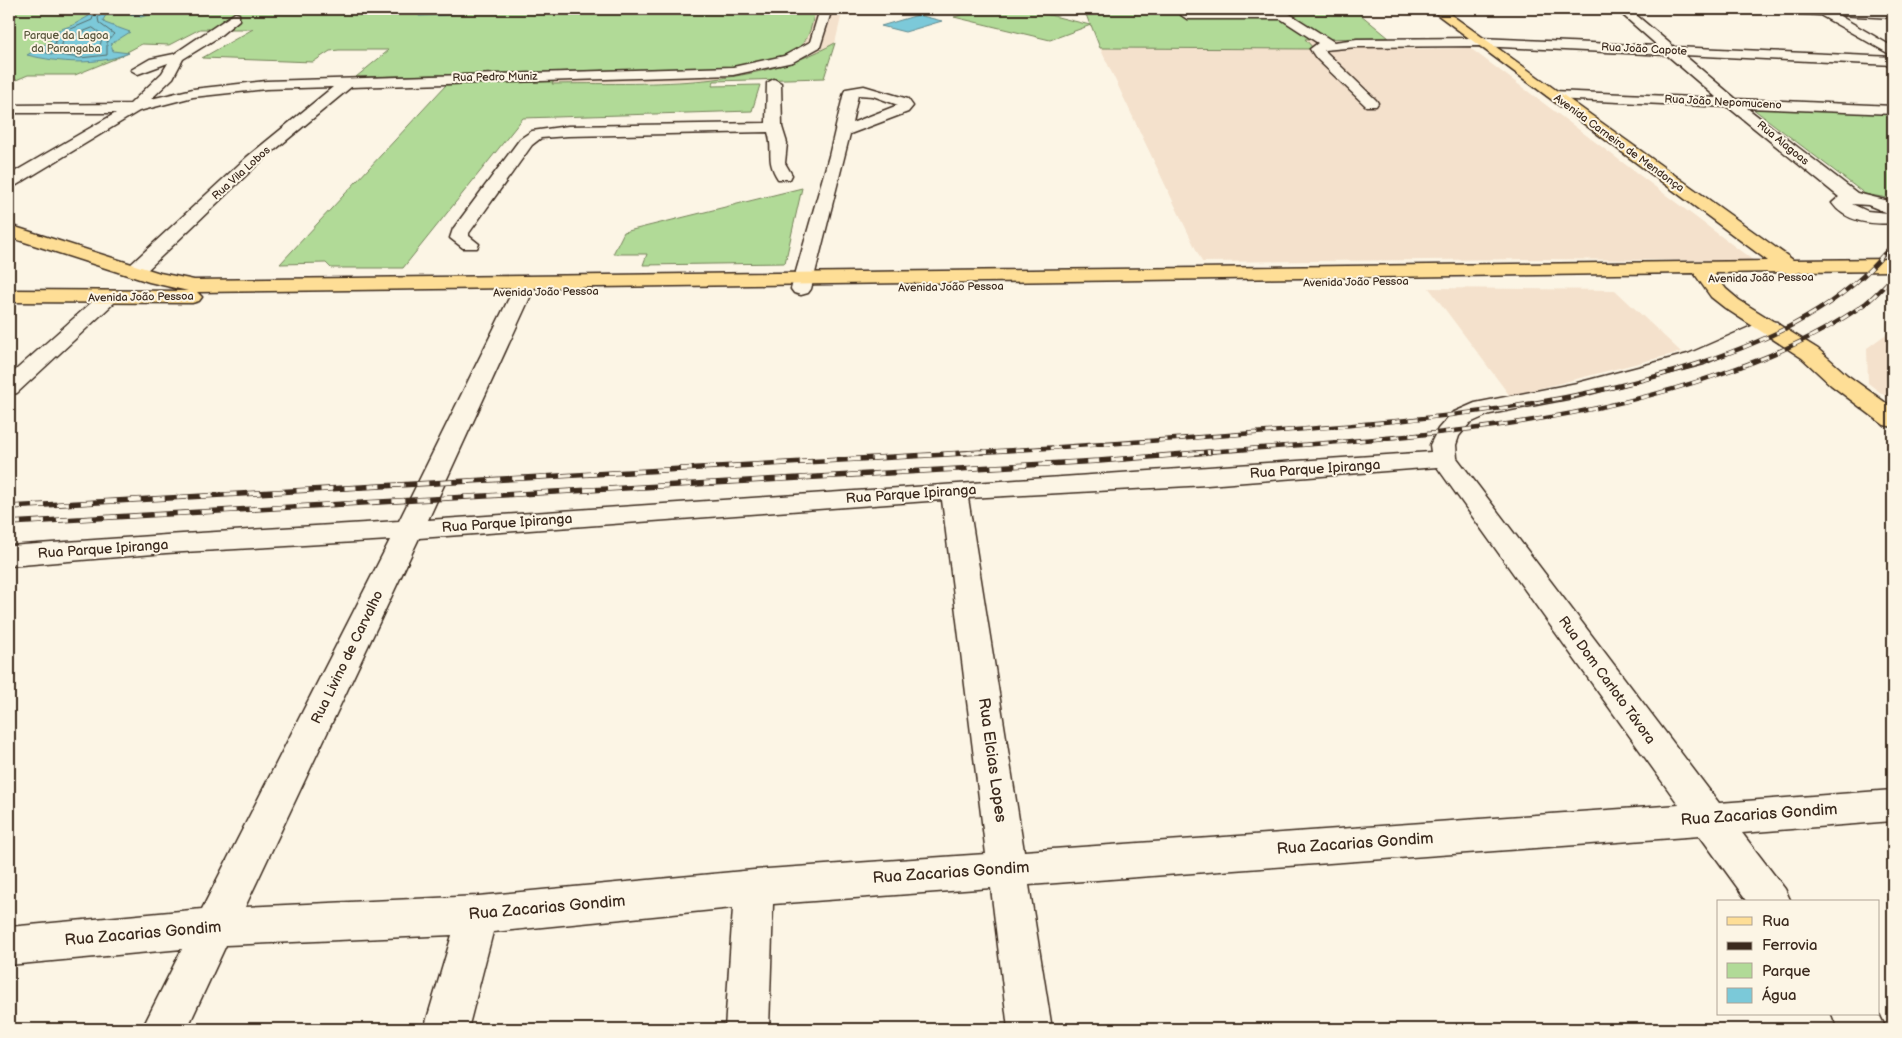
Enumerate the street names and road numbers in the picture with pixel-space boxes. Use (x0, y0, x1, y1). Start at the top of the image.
street label: Rua João Capote (1601, 40, 1688, 58)
street label: Rua Pedro Muniz (452, 70, 538, 84)
street label: Avenida Carneiro de Mendonça (1551, 91, 1687, 195)
street label: Rua João Nepomuceno (1664, 92, 1782, 112)
street label: Rua Alagoas (1755, 118, 1812, 168)
street label: Rua Vila Lobos (209, 143, 273, 203)
street label: Avenida João Pessoa (1708, 271, 1814, 285)
street label: Avenida João Pessoa (1303, 275, 1409, 289)
street label: Avenida João Pessoa (898, 280, 1004, 294)
street label: Avenida João Pessoa (493, 285, 599, 299)
street label: Avenida João Pessoa (88, 290, 194, 304)
street label: Rua Parque Ipiranga (1249, 456, 1381, 482)
street label: Rua Parque Ipiranga (845, 481, 977, 507)
street label: Rua Parque Ipiranga (441, 510, 573, 536)
street label: Rua Parque Ipiranga (37, 536, 169, 562)
street label: Rua Livino de Carvalho (307, 588, 387, 726)
street label: Rua Dom Carloto Távora (1555, 613, 1659, 747)
street label: Rua Elcias Lopes (974, 696, 1010, 824)
street label: Rua Zacarias Gondim (1680, 800, 1838, 830)
street label: Rua Zacarias Gondim (1276, 829, 1434, 859)
street label: Rua Zacarias Gondim (872, 858, 1030, 888)
street label: Rua Zacarias Gondim (468, 892, 626, 924)
street label: Rua Zacarias Gondim (64, 918, 222, 950)

